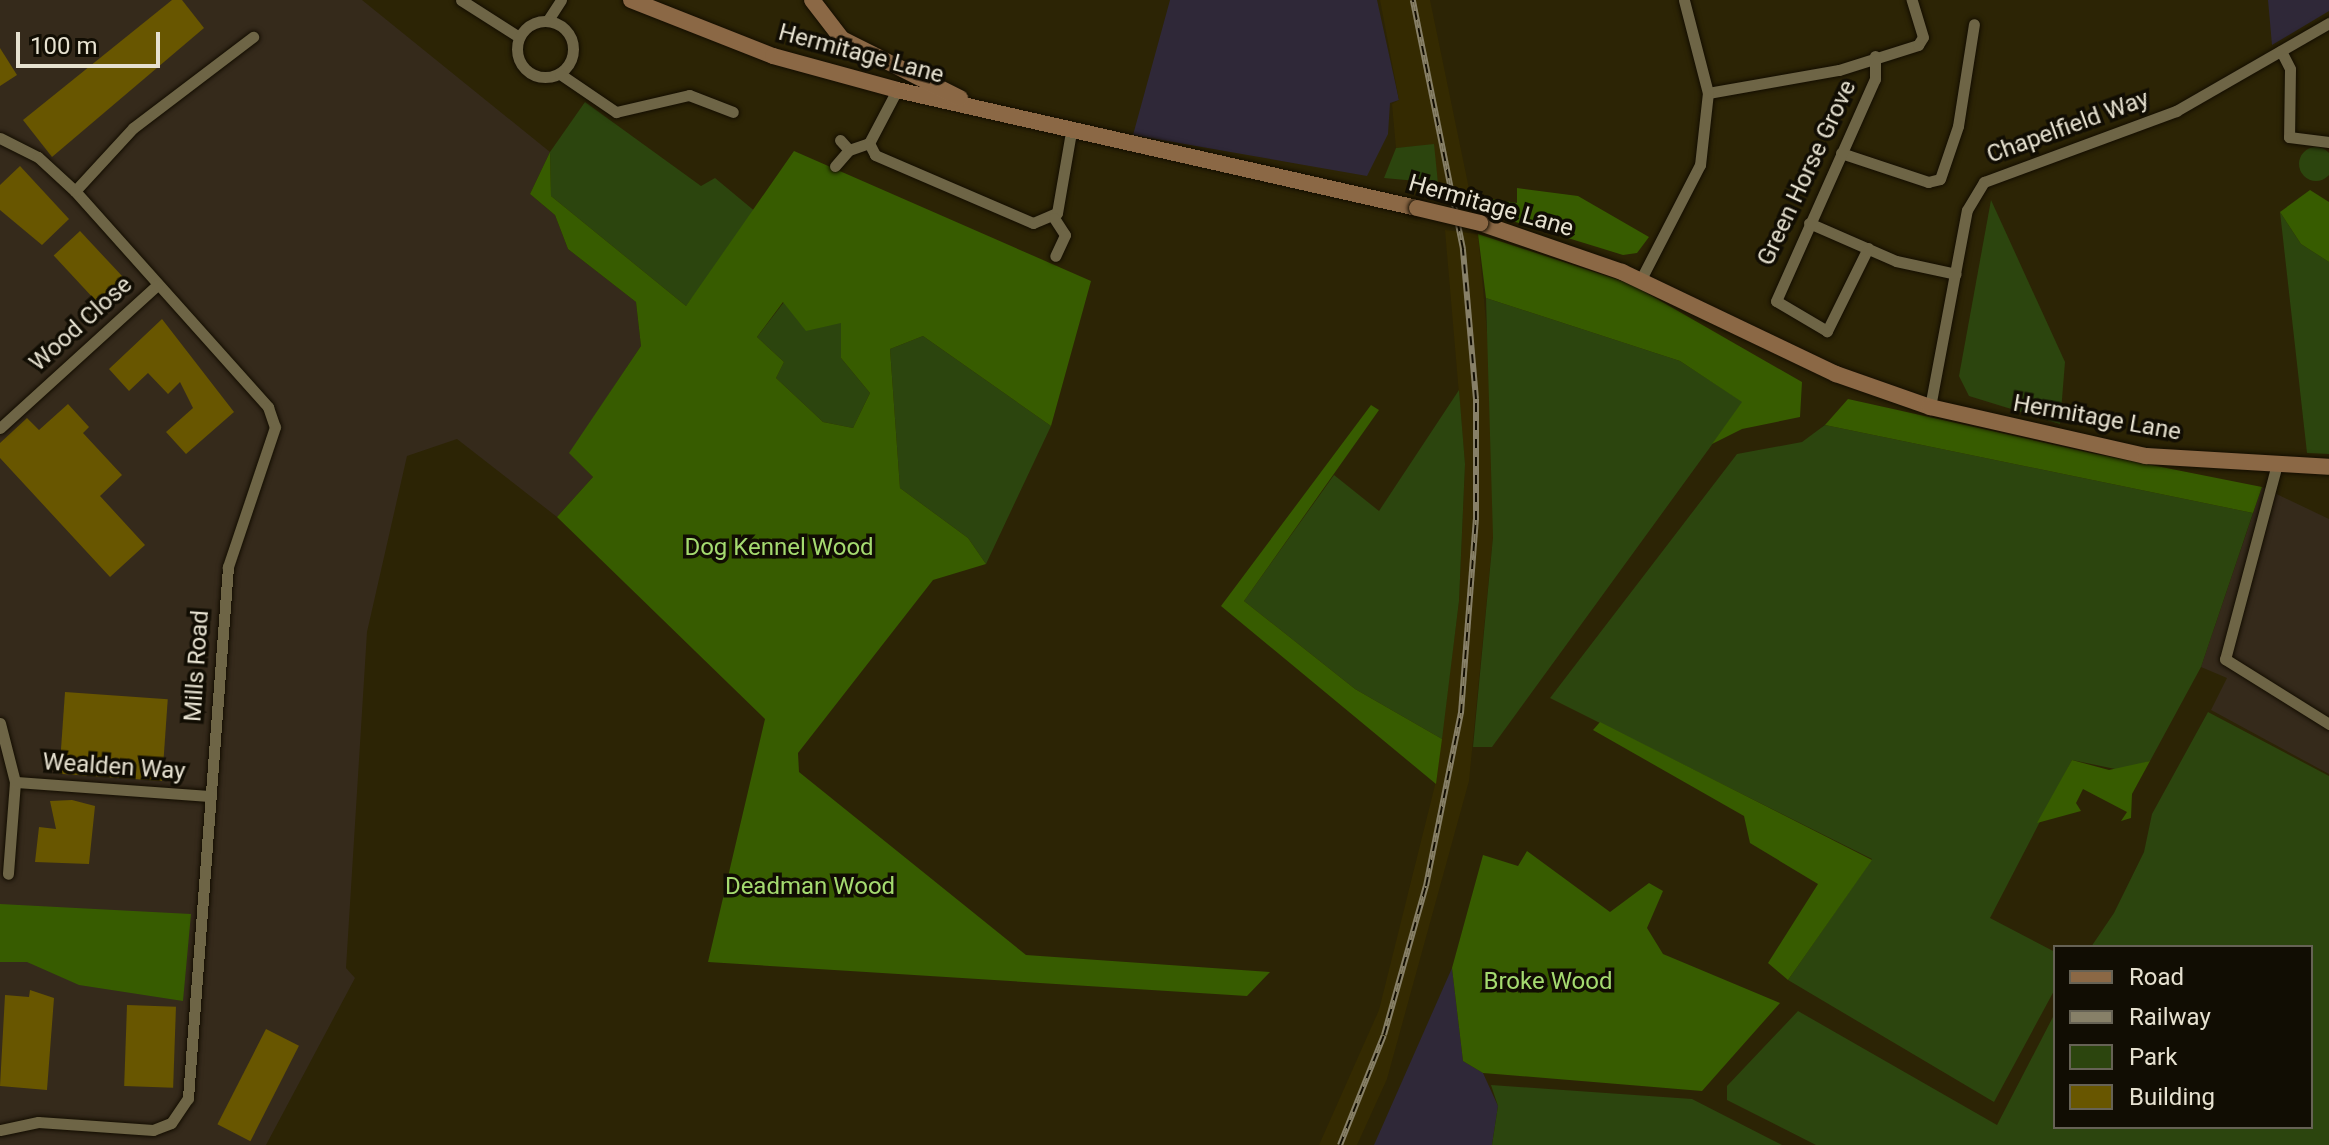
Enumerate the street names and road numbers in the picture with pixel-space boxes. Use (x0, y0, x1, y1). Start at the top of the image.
street label: Hermitage Lane (775, 18, 947, 90)
street label: Green Horse Grove (1752, 76, 1862, 270)
street label: Chapelfield Way (1983, 84, 2153, 170)
street label: Hermitage Lane (1405, 169, 1577, 243)
street label: Wood Close (24, 270, 138, 378)
street label: Hermitage Lane (2011, 389, 2183, 447)
street label: Mills Road (179, 609, 215, 723)
street label: Wealden Way (42, 748, 186, 786)

